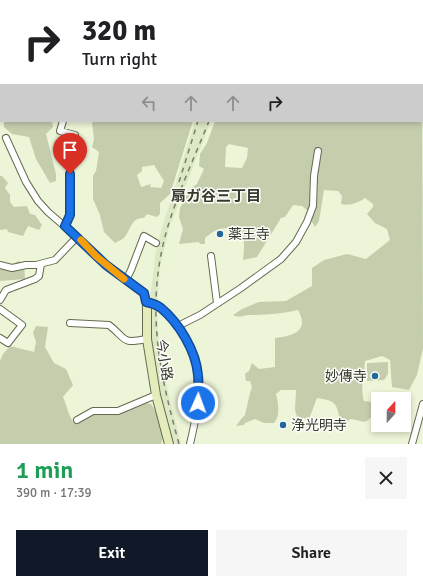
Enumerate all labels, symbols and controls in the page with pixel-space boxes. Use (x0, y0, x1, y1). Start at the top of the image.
text: 320 m (82, 14, 156, 48)
icon: right (16, 16, 68, 68)
text: Turn right (82, 48, 157, 70)
icon: left (138, 92, 160, 114)
icon: ahead (180, 92, 202, 114)
icon: ahead (222, 92, 244, 114)
icon: right (264, 92, 286, 114)
pin (53, 133, 87, 174)
icon: arrive (59, 139, 81, 161)
district label: 扇ガ谷三丁目 (171, 187, 261, 205)
place label: 薬王寺 (228, 226, 270, 243)
marker: 薬王寺 (215, 229, 225, 239)
street label: 今小路 (152, 338, 176, 382)
place label: 妙傳寺 (325, 368, 367, 385)
marker: 妙傳寺 (370, 371, 380, 381)
position arrow (177, 382, 219, 424)
north arrow (371, 392, 411, 432)
map controls (371, 392, 411, 432)
place label: 浄光明寺 (291, 417, 347, 434)
marker: 浄光明寺 (278, 420, 288, 430)
text: 1 min (16, 455, 73, 485)
button: close (365, 457, 407, 499)
text: 390 m · 17:39 (16, 485, 92, 501)
button: Exit (16, 530, 208, 576)
button: Share (216, 530, 407, 576)

